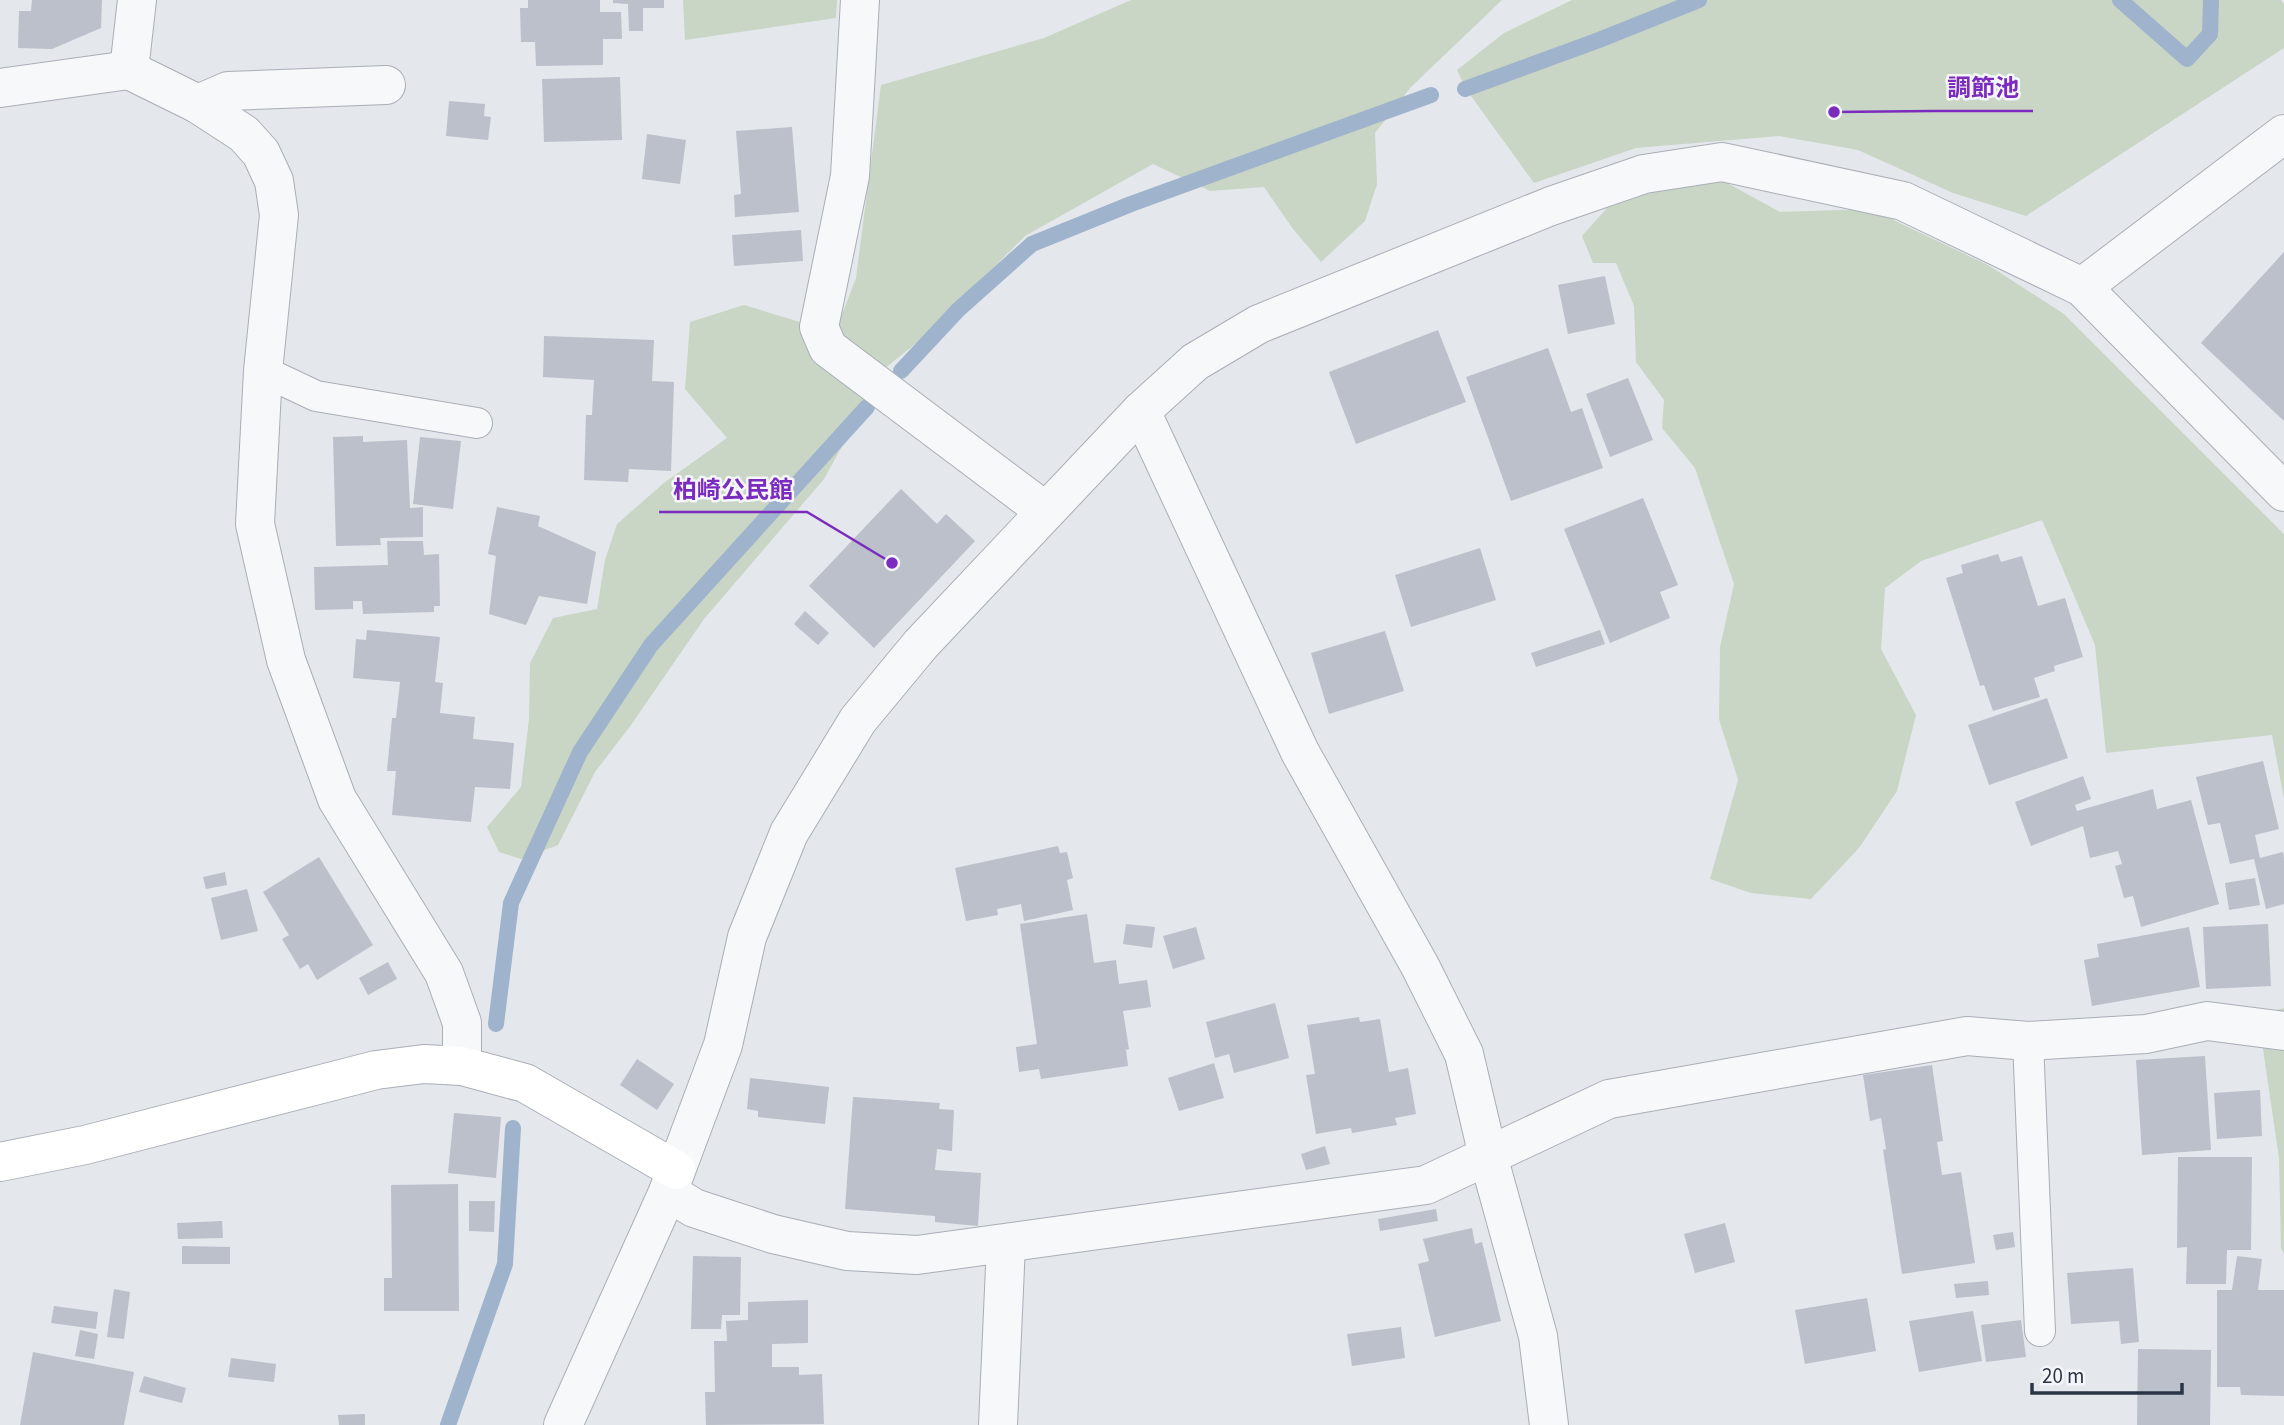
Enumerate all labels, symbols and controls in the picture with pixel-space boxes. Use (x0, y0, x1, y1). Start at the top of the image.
callout: 調節池 (1933, 66, 2033, 111)
text: 調節池 (1947, 71, 2019, 106)
callout: 柏崎公民館 (659, 467, 807, 512)
text: 柏崎公民館 (673, 473, 793, 508)
scale bar (2032, 1352, 2182, 1396)
text: 20 m (2042, 1361, 2084, 1391)

